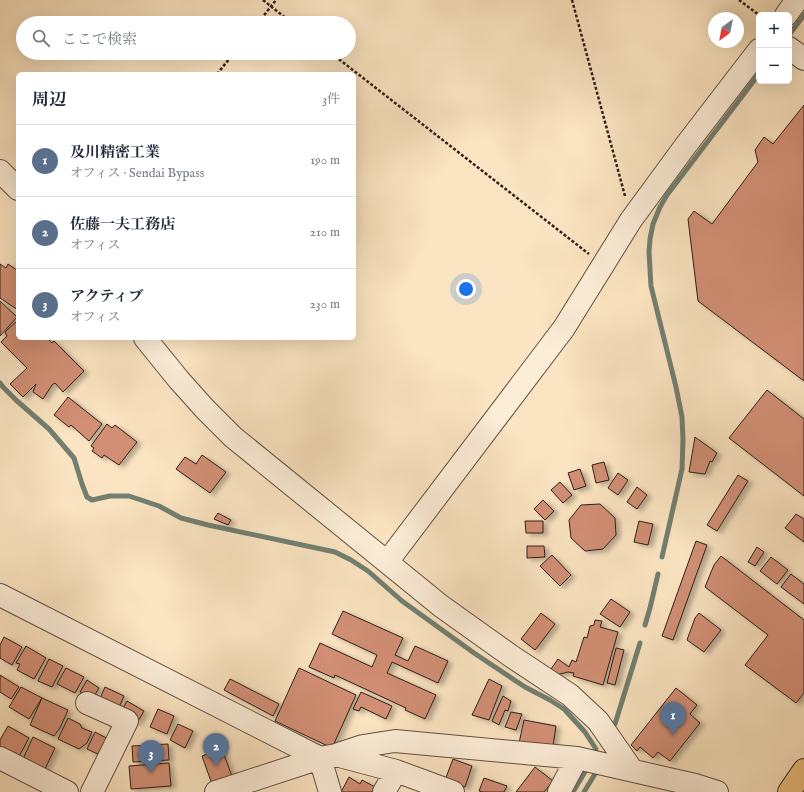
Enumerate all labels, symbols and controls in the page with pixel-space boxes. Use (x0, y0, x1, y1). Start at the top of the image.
north arrow (708, 12, 744, 48)
map controls (756, 12, 792, 84)
button: + (756, 12, 792, 48)
search box (16, 16, 356, 60)
icon: search (30, 27, 52, 49)
text: ここで検索 (62, 30, 137, 49)
button: − (756, 48, 792, 84)
text: 周辺 (32, 90, 66, 111)
text: 3件 (322, 91, 340, 108)
text: 及川精密工業 (70, 143, 160, 162)
text: 1 (43, 152, 47, 169)
text: 190 m (310, 152, 340, 169)
text: オフィス · Sendai Bypass (70, 165, 204, 182)
text: 佐藤一夫工務店 (70, 215, 175, 234)
text: 2 (42, 224, 48, 241)
text: 210 m (310, 224, 340, 241)
text: オフィス (70, 237, 121, 254)
your location (456, 279, 476, 299)
text: アクティブ (70, 287, 143, 306)
text: 3 (43, 296, 47, 313)
text: 230 m (310, 296, 340, 313)
text: オフィス (70, 309, 121, 326)
pin: 1 (660, 702, 686, 735)
pin: 2 (203, 733, 229, 766)
pin: 3 (138, 740, 164, 773)

